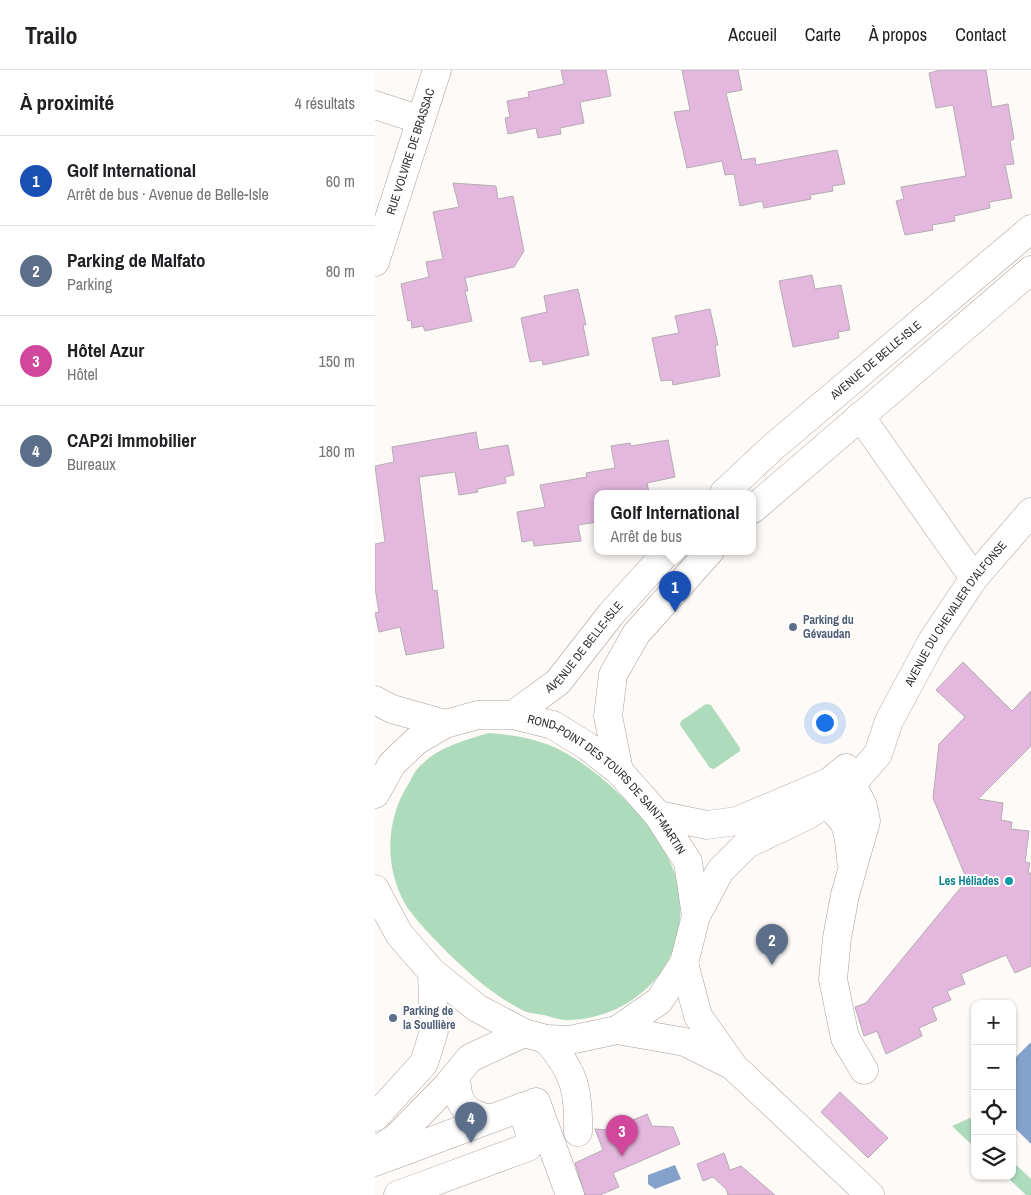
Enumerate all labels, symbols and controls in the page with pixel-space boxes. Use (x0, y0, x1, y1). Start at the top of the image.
text: Trailo (25, 19, 78, 51)
text: Accueil (728, 22, 777, 47)
text: Carte (805, 22, 841, 47)
text: À propos (869, 22, 927, 47)
text: Contact (955, 22, 1006, 47)
street label: RUE VOLVIRE DE BRASSAC (383, 86, 439, 217)
text: À proximité (20, 88, 114, 117)
text: 4 résultats (294, 92, 355, 114)
text: Golf International (67, 157, 196, 183)
text: 1 (32, 170, 40, 192)
text: 60 m (326, 170, 355, 192)
text: Arrêt de bus · Avenue de Belle-Isle (67, 183, 269, 205)
text: Parking de Malfato (67, 247, 206, 273)
text: 2 (32, 260, 40, 282)
text: 80 m (326, 260, 355, 282)
text: Parking (67, 273, 112, 295)
street label: AVENUE DE BELLE-ISLE (826, 317, 925, 404)
text: Hôtel Azur (67, 337, 144, 363)
text: 3 (32, 350, 40, 372)
text: 150 m (319, 350, 355, 372)
text: Hôtel (67, 363, 98, 385)
text: CAP2i Immobilier (67, 427, 196, 453)
text: 4 (32, 440, 40, 462)
text: 180 m (319, 440, 355, 462)
text: Bureaux (67, 453, 116, 475)
popup (594, 490, 756, 555)
text: Golf International (611, 499, 740, 525)
text: Arrêt de bus (611, 525, 682, 547)
street label: AVENUE DU CHEVALIER D'ALFONSE (901, 538, 1010, 690)
pin: 1 (659, 571, 691, 612)
street label: AVENUE DE BELLE-ISLE (541, 598, 626, 697)
place label: Parking du Gévaudan (803, 612, 854, 642)
marker: Parking du Gévaudan (787, 621, 799, 633)
your location (812, 710, 838, 736)
street label: ROND-POINT DES TOURS DE SAINT-MARTIN (526, 711, 689, 857)
place label: Les Héliades (939, 873, 1000, 889)
marker: Les Héliades (1003, 875, 1015, 887)
pin: 2 (756, 924, 788, 965)
map controls (971, 1000, 1016, 1180)
button: + (971, 1000, 1016, 1045)
place label: Parking de la Soullière (403, 1003, 456, 1033)
marker: Parking de la Soullière (387, 1012, 399, 1024)
button: − (971, 1045, 1016, 1090)
button: locate (971, 1090, 1016, 1135)
pin: 4 (455, 1102, 487, 1143)
pin: 3 (606, 1115, 638, 1156)
button: layers (971, 1135, 1016, 1180)

